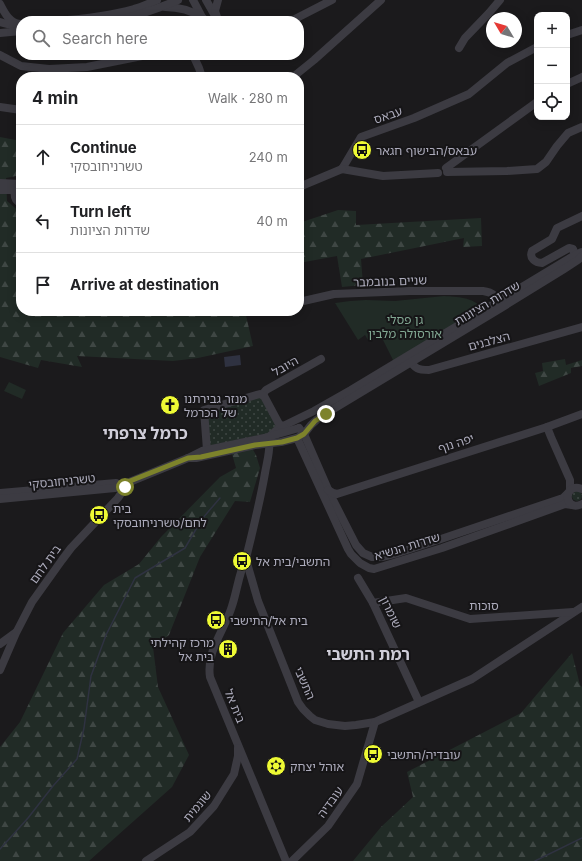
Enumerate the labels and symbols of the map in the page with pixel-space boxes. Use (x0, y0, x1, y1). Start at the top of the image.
north arrow (486, 12, 522, 48)
street label: עבאס (372, 103, 404, 127)
bus stop icon: עבאס/הבישוף חגאר (351, 139, 373, 161)
place label: עבאס/הבישוף חגאר (376, 143, 477, 158)
street label: שניים בנובמבר (353, 272, 427, 290)
street label: שדרות הציונות (452, 278, 522, 328)
park label: גן פסלי אורסולה מלבין (368, 312, 442, 341)
street label: הצלבנים (466, 328, 512, 354)
street label: היובל (269, 353, 301, 379)
place label: מנזר גבירתנו של הכרמל (184, 391, 247, 420)
church icon: מנזר גבירתנו של הכרמל (159, 394, 181, 416)
route end (317, 405, 335, 423)
district label: כרמל צרפתי (102, 423, 188, 443)
street label: יפה נוף (436, 430, 476, 456)
street label: טשרניחובסקי (28, 470, 96, 492)
route start (116, 478, 134, 496)
place label: בית לחם/טשרניחובסקי (113, 501, 207, 530)
bus stop icon: בית לחם/טשרניחובסקי (88, 504, 110, 526)
street label: שדרות הנשיא (372, 529, 442, 563)
street label: בית לחם (26, 542, 64, 586)
bus stop icon: התשבי/בית אל (231, 550, 253, 572)
place label: התשבי/בית אל (256, 554, 330, 569)
street label: שומרון (377, 593, 405, 631)
street label: סוכות (469, 598, 499, 613)
bus stop icon: בית אל/התישבי (205, 609, 227, 631)
place label: בית אל/התישבי (230, 613, 308, 628)
place label: מרכז קהילתי בית אל (150, 635, 214, 664)
building icon: מרכז קהילתי בית אל (217, 638, 239, 660)
district label: רמת התשבי (326, 644, 410, 664)
street label: התשבי (291, 664, 319, 702)
street label: בית אל (221, 687, 249, 725)
bus stop icon: עובדיה/התשבי (362, 743, 384, 765)
place label: עובדיה/התשבי (387, 747, 460, 762)
synagogue icon: אוהל יצחק (265, 755, 287, 777)
place label: אוהל יצחק (290, 759, 344, 774)
street label: עובדיה (314, 784, 346, 820)
street label: שונמית (180, 787, 214, 825)

